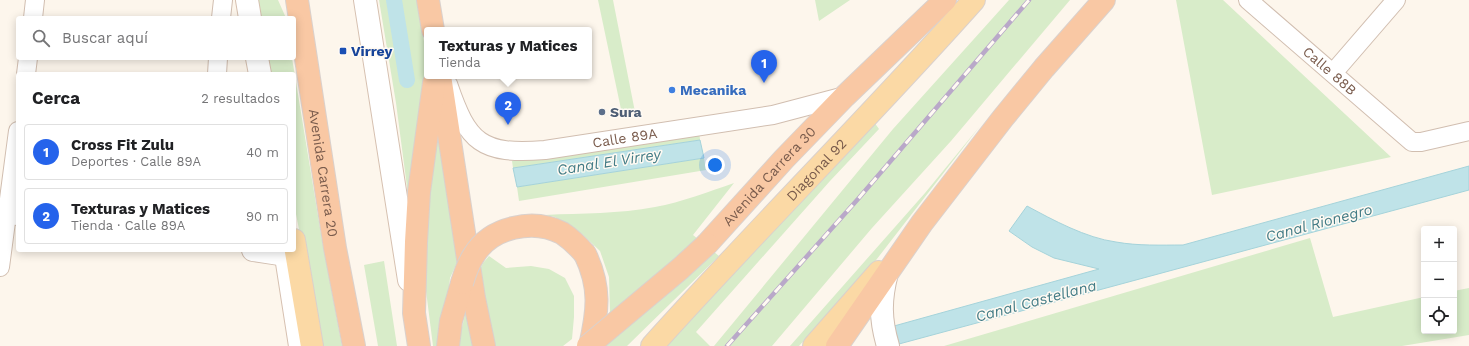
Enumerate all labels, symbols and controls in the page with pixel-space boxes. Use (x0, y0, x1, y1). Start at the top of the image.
search box (16, 16, 296, 60)
icon: search (30, 27, 52, 49)
popup (424, 27, 592, 79)
text: Buscar aquí (62, 29, 148, 47)
text: Texturas y Matices (438, 37, 578, 55)
place label: Virrey (351, 43, 392, 59)
street label: Calle 88B (1300, 43, 1360, 98)
marker: Virrey (338, 46, 348, 56)
pin: 1 (751, 50, 777, 83)
text: Tienda (438, 55, 481, 70)
place label: Mecanika (680, 82, 747, 98)
marker: Mecanika (667, 85, 677, 95)
text: Cerca (32, 88, 80, 108)
text: 2 resultados (201, 91, 280, 106)
pin: 2 (495, 92, 521, 125)
place label: Sura (610, 104, 643, 120)
marker: Sura (597, 107, 607, 117)
street label: Avenida Carrera 20 (306, 108, 341, 238)
street label: Avenida Carrera 30 (719, 123, 819, 229)
street label: Calle 89A (591, 125, 658, 151)
street label: Diagonal 92 (783, 135, 850, 204)
text: Cross Fit Zulu (71, 136, 174, 154)
text: 1 (43, 145, 49, 160)
text: 40 m (246, 145, 279, 160)
water label: Canal El Virrey (556, 145, 664, 179)
text: Deportes · Calle 89A (71, 154, 201, 169)
your location (705, 155, 725, 175)
text: Texturas y Matices (71, 200, 210, 218)
water label: Canal Rionegro (1264, 200, 1375, 246)
text: 2 (42, 209, 50, 224)
text: 90 m (246, 209, 279, 224)
text: Tienda · Calle 89A (71, 218, 185, 233)
map controls (1421, 226, 1457, 334)
button: + (1421, 226, 1457, 262)
button: − (1421, 262, 1457, 298)
water label: Canal Castellana (974, 276, 1098, 326)
button: locate (1421, 298, 1457, 334)

